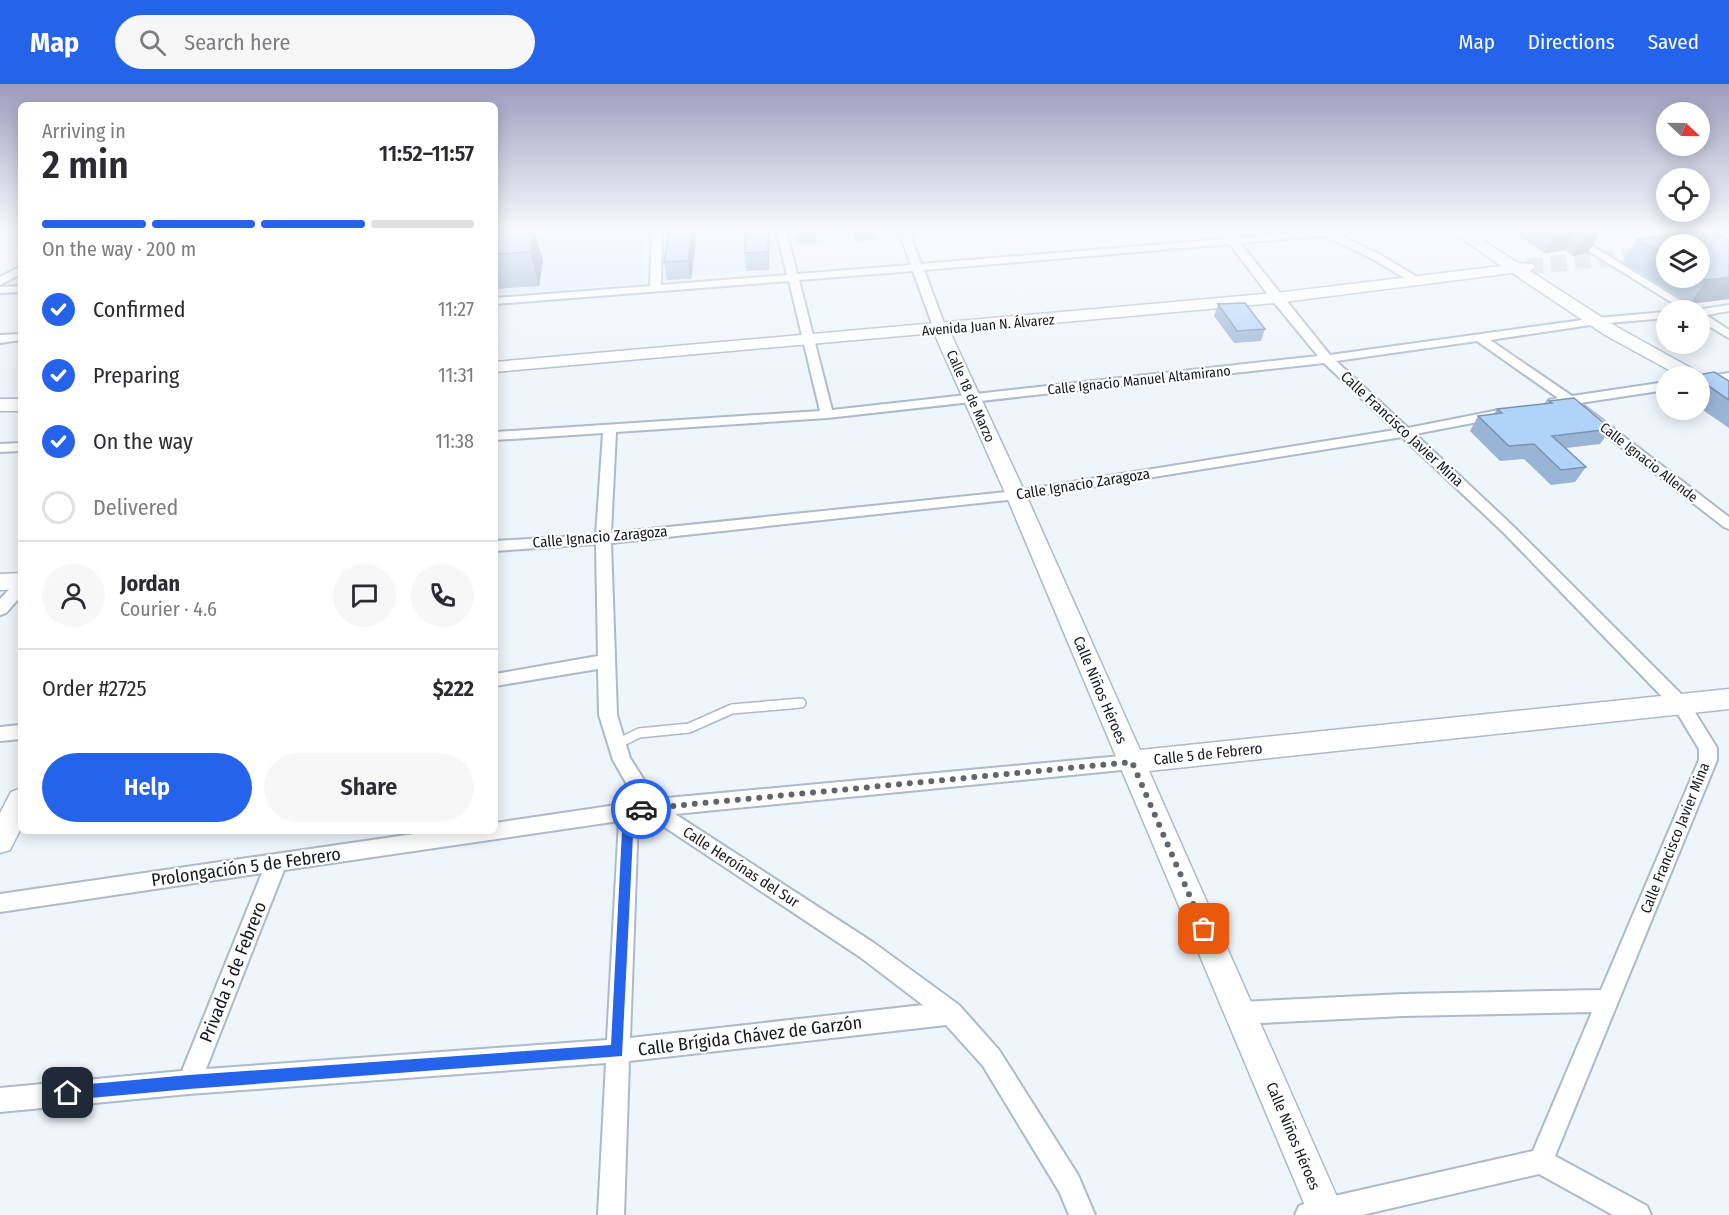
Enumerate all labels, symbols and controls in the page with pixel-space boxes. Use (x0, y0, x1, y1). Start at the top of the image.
search box (115, 15, 535, 69)
text: Map (30, 26, 79, 59)
icon: search (136, 26, 169, 59)
text: Search here (184, 29, 290, 56)
text: Map (1458, 29, 1495, 55)
text: Directions (1528, 29, 1615, 55)
text: Saved (1648, 29, 1699, 55)
north arrow (1656, 102, 1710, 156)
map controls (1656, 102, 1710, 420)
text: Arriving in (42, 119, 126, 143)
text: 11:52–11:57 (379, 140, 474, 167)
text: 2 min (42, 142, 129, 188)
button: locate (1656, 168, 1710, 222)
button: layers (1656, 234, 1710, 288)
text: On the way · 200 m (42, 237, 196, 261)
icon: check (42, 293, 75, 326)
text: Confirmed (93, 296, 186, 323)
text: 11:27 (438, 297, 474, 321)
button: + (1656, 300, 1710, 354)
street label: Avenida Juan N. Álvarez (921, 310, 1056, 340)
street label: Calle 18 de Marzo (943, 348, 998, 445)
icon: check (42, 359, 75, 392)
text: Preparing (93, 362, 179, 389)
street label: Calle Ignacio Manuel Altamirano (1047, 362, 1231, 399)
text: 11:31 (438, 363, 474, 387)
button: − (1656, 366, 1710, 420)
street label: Calle Francisco Javier Mina (1337, 367, 1467, 491)
street label: Calle Ignacio Allende (1596, 419, 1701, 506)
icon: check (42, 425, 75, 458)
text: On the way (93, 428, 193, 455)
text: 11:38 (435, 429, 474, 453)
street label: Calle Ignacio Zaragoza (1015, 465, 1151, 503)
text: Delivered (93, 494, 178, 521)
street label: Calle Ignacio Zaragoza (532, 522, 668, 552)
button: person (42, 564, 105, 627)
button: chat (333, 564, 396, 627)
button: phone (411, 564, 474, 627)
text: Jordan (120, 570, 180, 597)
text: Courier · 4.6 (120, 597, 217, 621)
street label: Calle Niños Héroes (1069, 634, 1131, 746)
text: Order #2725 (42, 675, 147, 702)
text: $222 (433, 675, 474, 702)
street label: Calle 5 de Febrero (1153, 739, 1263, 769)
button: Help (42, 753, 252, 822)
button: Share (264, 753, 474, 822)
street label: Calle Francisco Javier Mina (1636, 760, 1714, 916)
courier (611, 779, 671, 839)
icon: car (625, 793, 658, 826)
street label: Calle Heroínas del Sur (679, 823, 803, 912)
street label: Prolongación 5 de Febrero (150, 843, 342, 891)
street label: Privada 5 de Febrero (195, 898, 271, 1046)
pin (1178, 903, 1229, 954)
icon: bag (1187, 912, 1220, 945)
street label: Calle Brígida Chávez de Garzón (637, 1011, 863, 1061)
pin (42, 1067, 93, 1118)
icon: home (51, 1076, 84, 1109)
street label: Calle Niños Héroes (1262, 1080, 1324, 1192)

